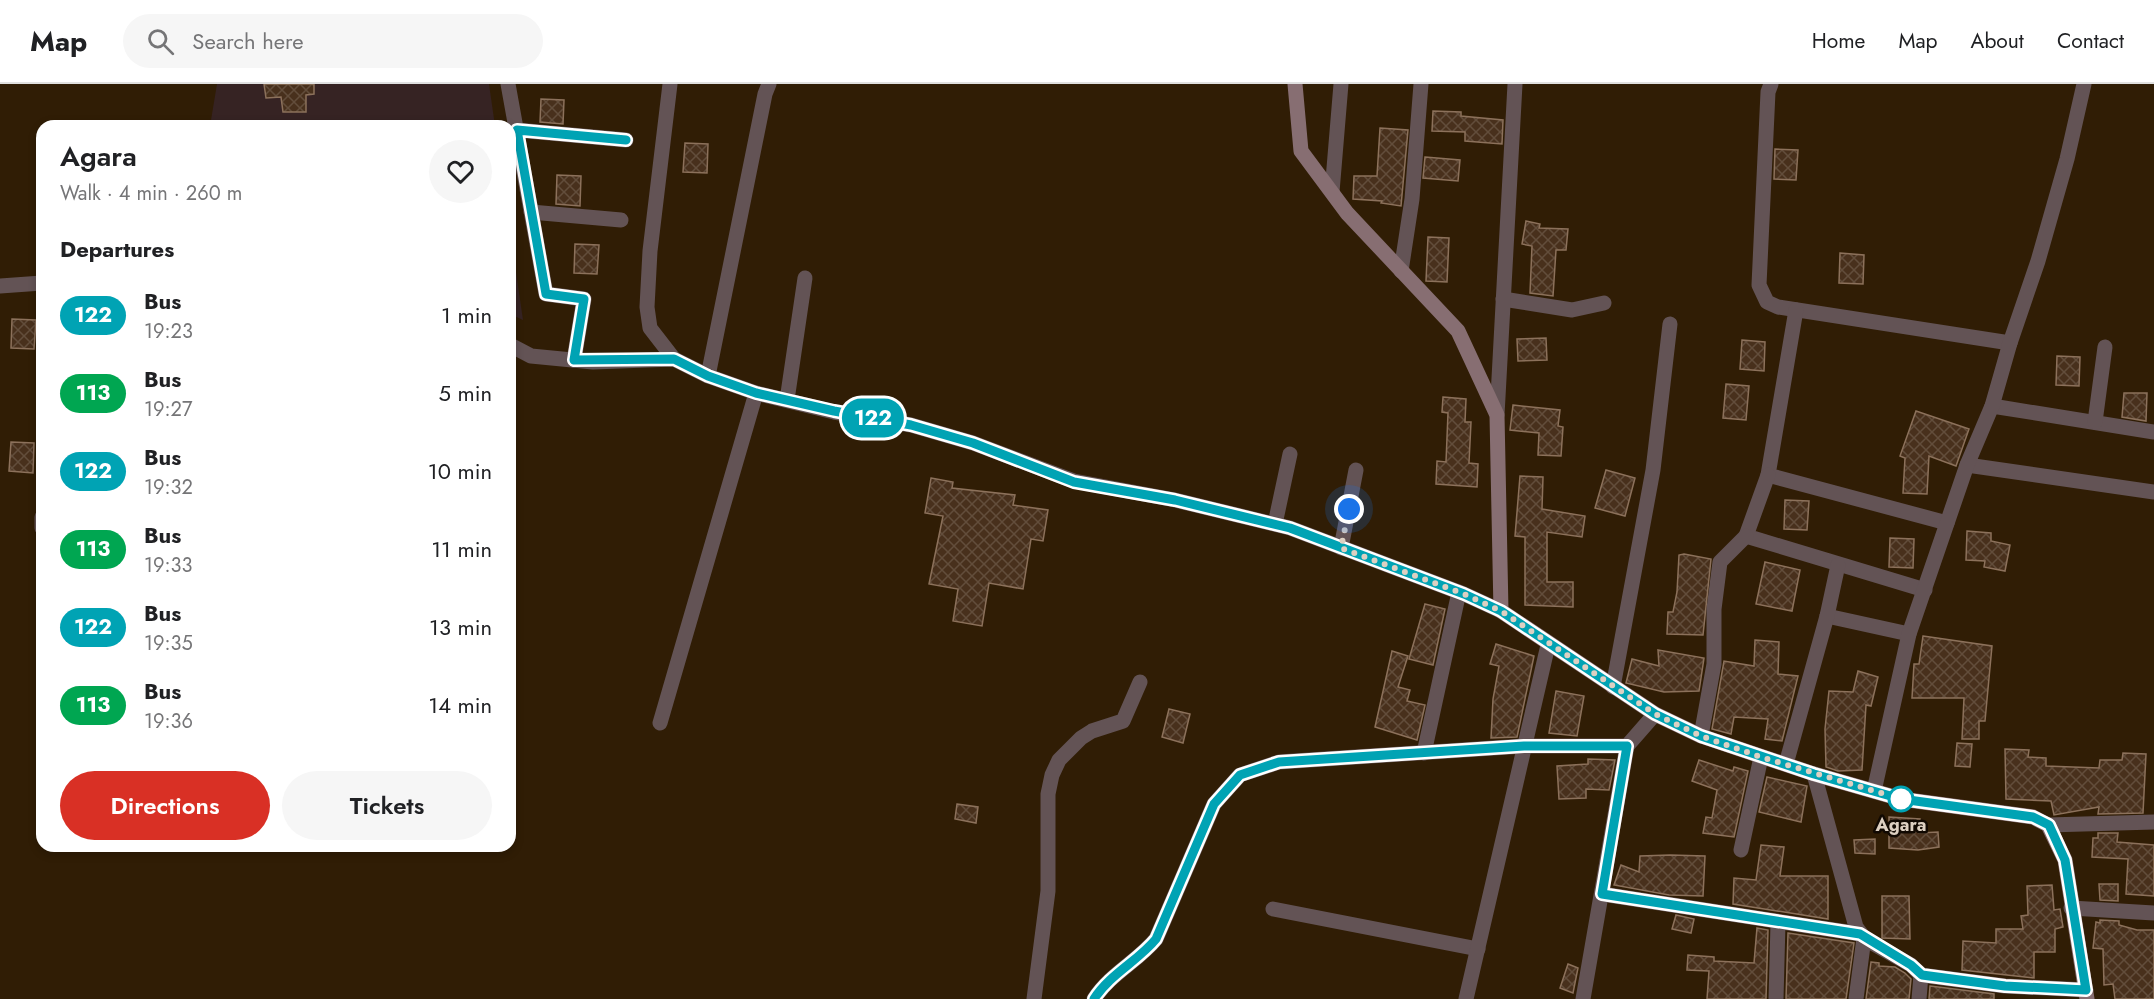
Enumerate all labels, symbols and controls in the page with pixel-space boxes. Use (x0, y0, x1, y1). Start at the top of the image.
search box (123, 14, 543, 68)
text: Map (30, 21, 87, 62)
icon: search (144, 25, 177, 58)
text: Search here (192, 25, 304, 57)
text: Home (1812, 26, 1865, 56)
text: Map (1898, 26, 1938, 56)
text: About (1971, 26, 2024, 56)
text: Contact (2057, 26, 2124, 56)
text: Agara (60, 136, 137, 177)
button: heart (429, 140, 492, 203)
text: Walk · 4 min · 260 m (60, 179, 242, 208)
text: Departures (60, 233, 174, 265)
text: Bus (144, 285, 181, 317)
text: 1 min (441, 299, 492, 331)
text: 122 (74, 300, 112, 330)
text: 19:23 (144, 317, 193, 346)
text: Bus (144, 363, 181, 395)
text: 5 min (439, 377, 492, 409)
text: 113 (76, 378, 110, 408)
text: 19:27 (144, 395, 192, 424)
line badge: 122 (838, 398, 908, 438)
text: 122 (854, 403, 892, 433)
text: Bus (144, 441, 181, 473)
text: 10 min (428, 455, 492, 487)
text: 122 (74, 456, 112, 486)
text: 19:32 (144, 473, 193, 502)
your location (1334, 494, 1364, 524)
text: Bus (144, 519, 181, 551)
text: 11 min (431, 533, 492, 565)
text: 113 (76, 534, 110, 564)
text: 19:33 (144, 551, 192, 580)
text: Bus (144, 597, 181, 629)
text: 13 min (429, 611, 492, 643)
text: 122 (74, 612, 112, 642)
text: 19:35 (144, 629, 193, 658)
text: Bus (144, 675, 181, 707)
text: 14 min (428, 689, 492, 721)
text: 113 (76, 690, 110, 720)
text: 19:36 (144, 707, 193, 736)
button: Directions (60, 771, 270, 840)
button: Tickets (282, 771, 492, 840)
marker: Agara (1888, 786, 1914, 812)
place label: Agara (1874, 812, 1927, 838)

